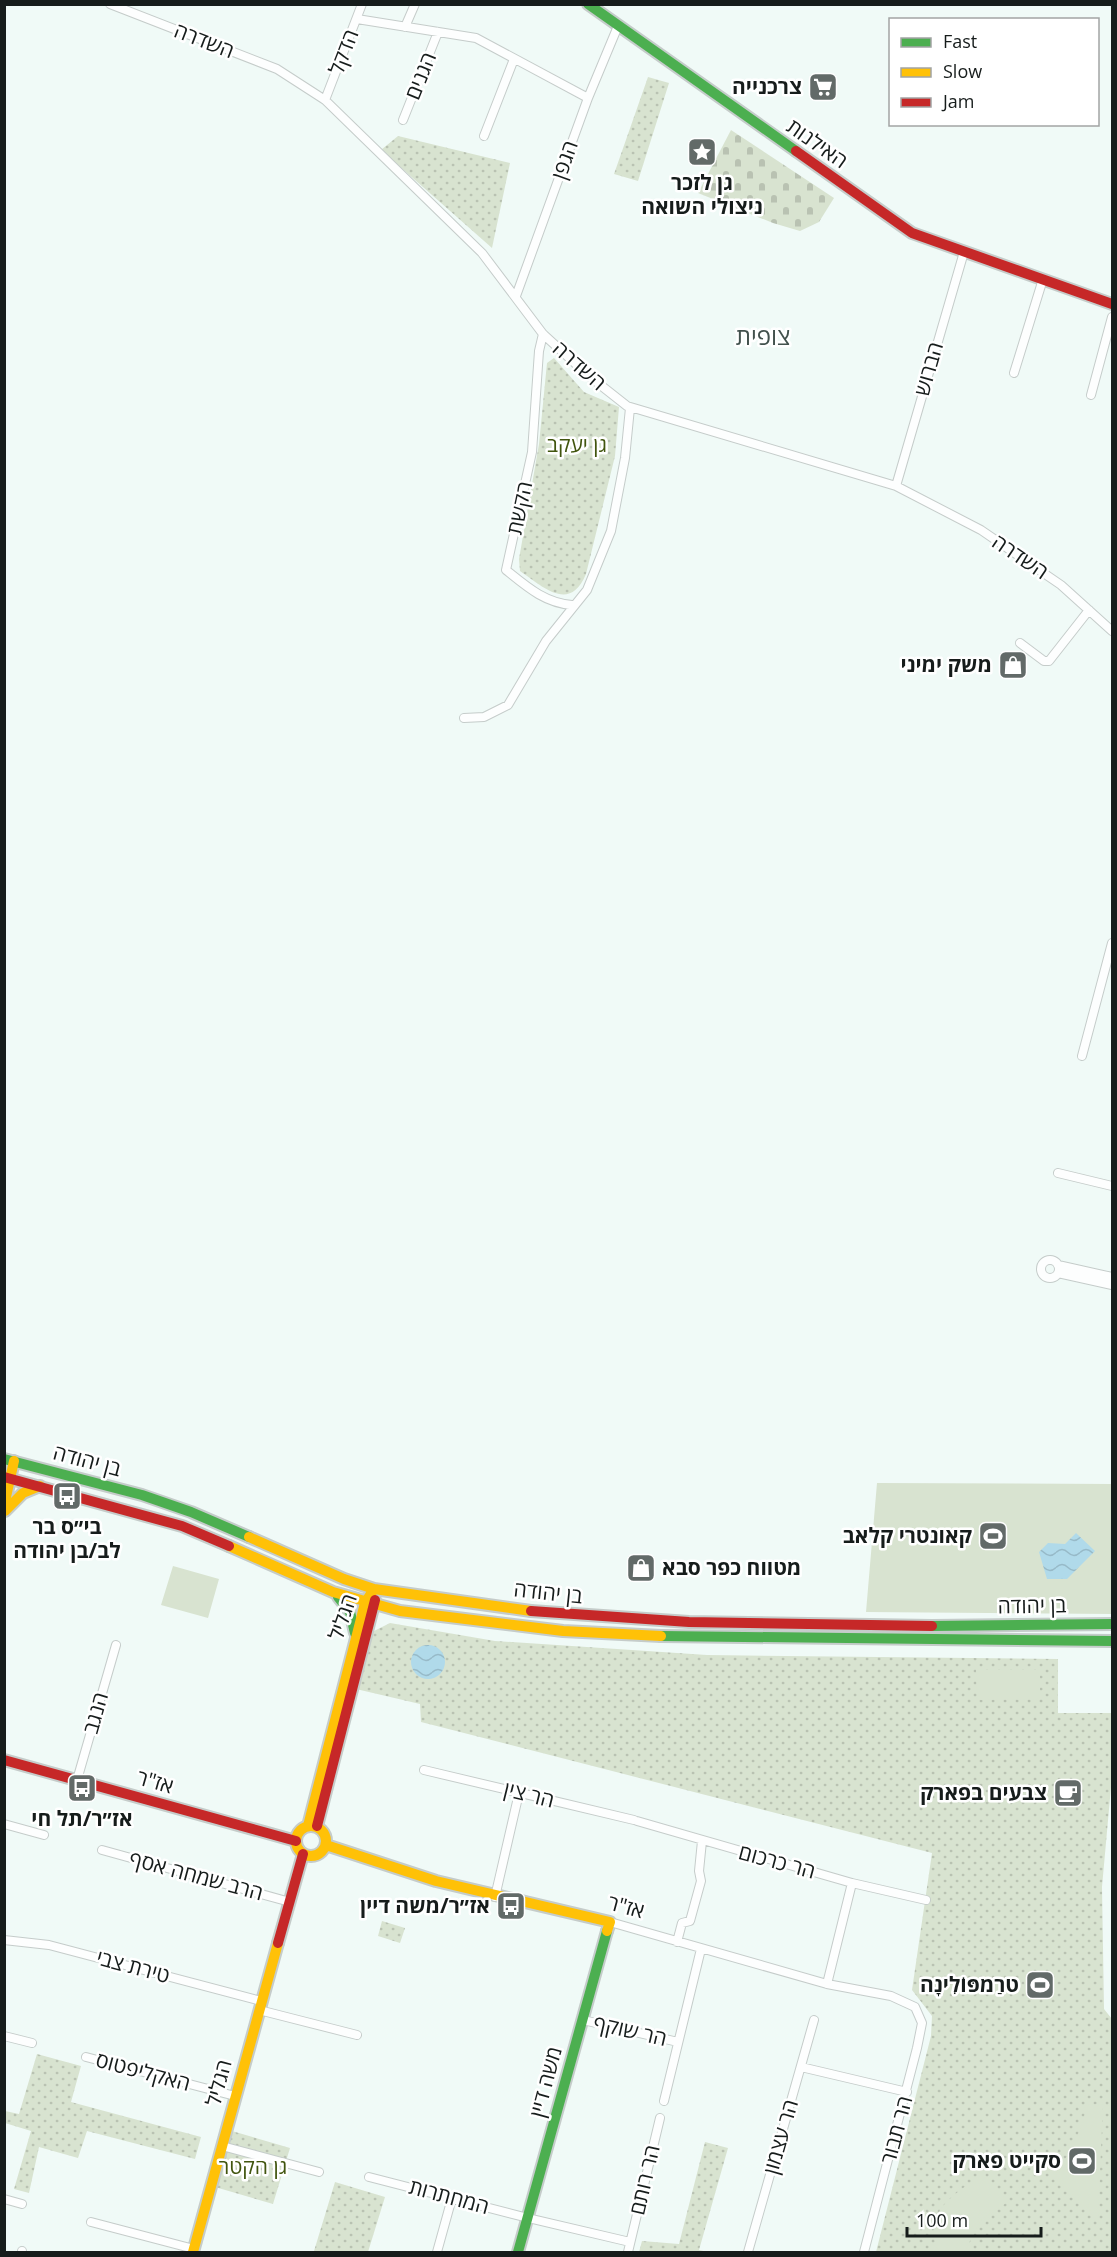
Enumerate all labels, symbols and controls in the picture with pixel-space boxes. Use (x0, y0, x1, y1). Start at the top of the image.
street label: השדרה (170, 16, 238, 64)
legend (889, 18, 1099, 126)
street label: הדקל (322, 25, 364, 78)
text: Fast (943, 29, 977, 53)
street label: הגנים (398, 48, 442, 104)
text: Slow (943, 59, 982, 83)
supermarket icon: צרכנייה (807, 71, 839, 103)
place label: צרכנייה (732, 72, 802, 100)
text: Jam (941, 89, 975, 113)
street label: האילנות (782, 112, 854, 174)
street label: הגפן (544, 136, 584, 183)
place icon: גן לזכר ניצולי השואה (686, 136, 718, 168)
place label: גן לזכר ניצולי השואה (641, 168, 763, 220)
district label: צופית (736, 319, 790, 352)
street label: השדרה (547, 334, 612, 396)
street label: הברוש (907, 339, 949, 399)
park label: גן יעקב (547, 430, 607, 458)
street label: הקשת (500, 479, 538, 537)
street label: השדרה (987, 527, 1054, 585)
shop icon: משק ימיני (997, 649, 1029, 681)
place label: משק ימיני (900, 650, 992, 678)
street label: בן יהודה (50, 1438, 124, 1482)
bus stop icon: בי״ס בר לב/בן יהודה (51, 1480, 83, 1512)
place label: בי״ס בר לב/בן יהודה (13, 1512, 121, 1564)
sports icon: קאונטרי קלאב (977, 1520, 1009, 1552)
place label: קאונטרי קלאב (843, 1521, 973, 1549)
shop icon: מטווח כפר סבא (625, 1552, 657, 1584)
place label: מטווח כפר סבא (662, 1553, 801, 1581)
street label: בן יהודה (512, 1574, 584, 1610)
street label: הגליל (321, 1590, 363, 1643)
street label: בן יהודה (997, 1590, 1067, 1620)
street label: הנגב (76, 1689, 114, 1737)
street label: אז"ר (134, 1763, 177, 1800)
bus stop icon: אז״ר/תל חי (66, 1772, 98, 1804)
street label: הר צין (501, 1774, 557, 1814)
cafe icon: צבעים בפארק (1052, 1777, 1084, 1809)
place label: צבעים בפארק (920, 1778, 1047, 1806)
place label: אז״ר/תל חי (31, 1804, 133, 1832)
street label: הר כרכום (736, 1837, 819, 1885)
street label: הרב שמחה אסף (126, 1844, 266, 1906)
street label: אז"ר (605, 1888, 648, 1924)
bus stop icon: אז״ר/משה דיין (495, 1890, 527, 1922)
place label: אז״ר/משה דיין (360, 1891, 490, 1919)
street label: טירת צבי (93, 1943, 173, 1989)
sports icon: טרַמפּוֹלִינָה (1024, 1969, 1056, 2001)
place label: טרַמפּוֹלִינָה (920, 1970, 1019, 1998)
street label: הר שוקף (591, 2008, 670, 2052)
street label: משה דיין (522, 2043, 568, 2120)
street label: האקליפטוס (93, 2045, 194, 2097)
street label: הגליל (198, 2056, 238, 2109)
street label: הר תבור (874, 2093, 919, 2167)
street label: הר עצמון (756, 2096, 804, 2177)
street label: הר רותם (622, 2142, 666, 2218)
sports icon: סקייט פארק (1066, 2145, 1098, 2177)
place label: סקייט פארק (952, 2146, 1061, 2174)
park label: גן הקטר (219, 2152, 287, 2180)
street label: המחתרות (406, 2172, 492, 2220)
scale bar (907, 2200, 1040, 2238)
text: 100 m (916, 2208, 968, 2232)

